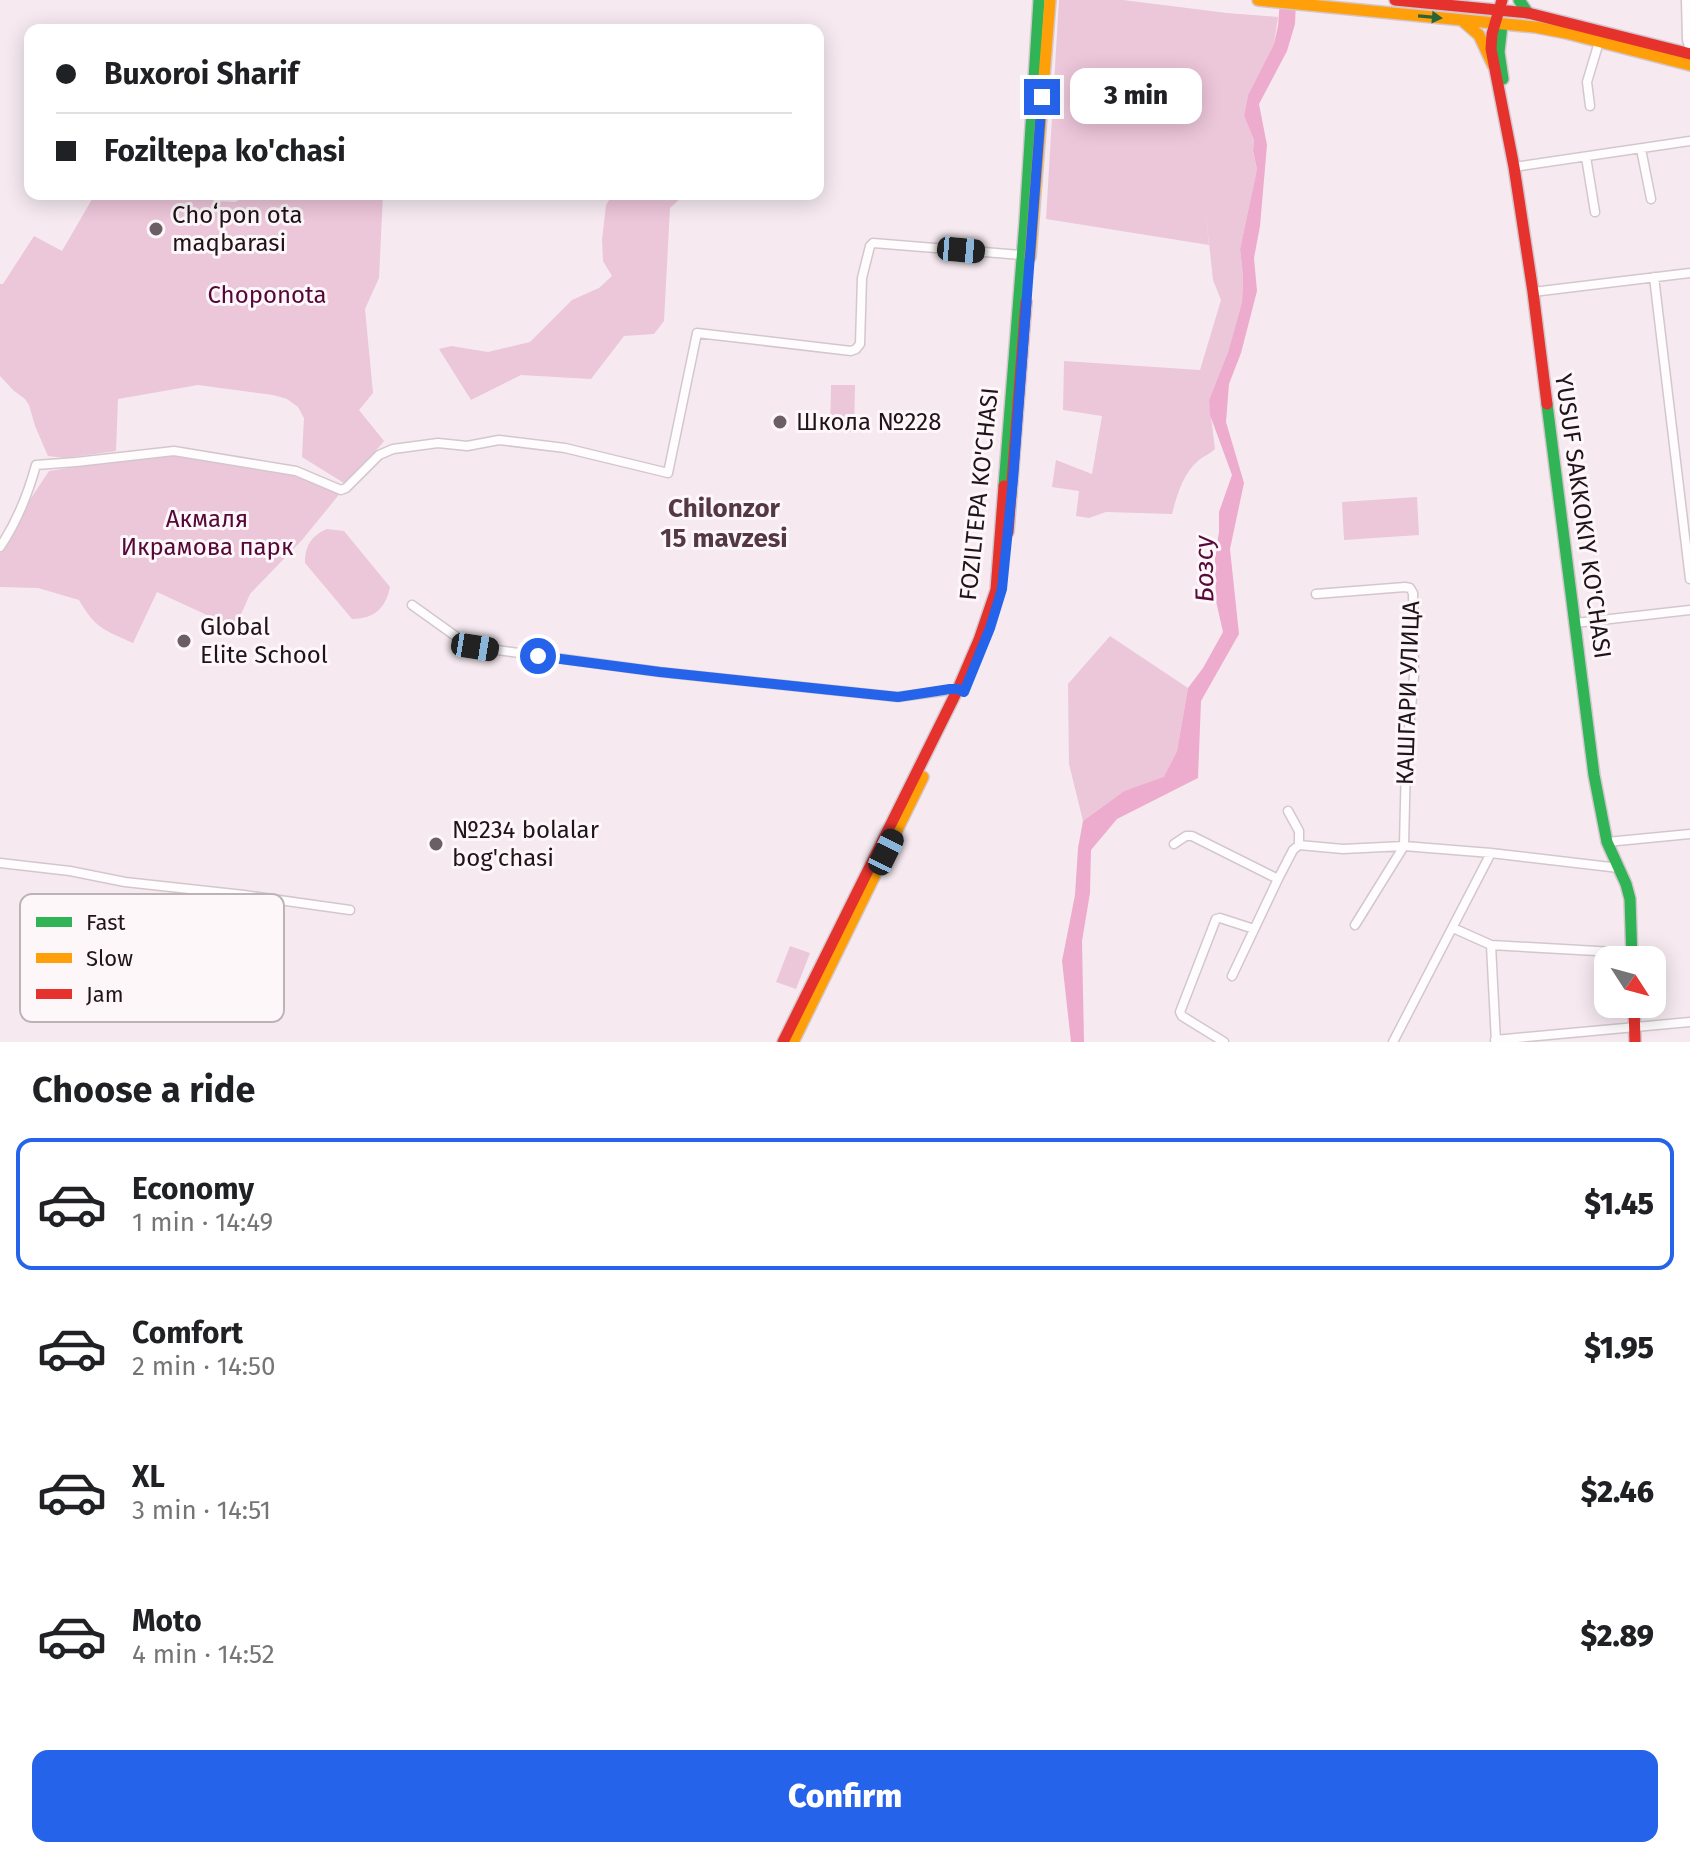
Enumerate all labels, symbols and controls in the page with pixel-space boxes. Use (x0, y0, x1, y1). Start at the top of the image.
one-way arrow (1418, 11, 1443, 24)
text: Buxoroi Sharif (104, 56, 298, 92)
callout: 3 min (1070, 69, 1202, 125)
route end (1024, 79, 1060, 115)
text: 3 min (1104, 80, 1168, 111)
text: Foziltepa ko'chasi (104, 133, 346, 169)
place label: Choʻpon ota maqbarasi (172, 201, 302, 257)
marker: Choʻpon ota maqbarasi (147, 220, 165, 238)
car (936, 236, 986, 264)
park label: Choponota (207, 281, 327, 309)
street label: YUSUF SAKKOKIY KO'CHASI (1549, 372, 1617, 660)
street label: FOZILTEPA KO'CHASI (954, 386, 1004, 602)
place label: Школа №228 (796, 408, 941, 436)
marker: Школа №228 (771, 413, 789, 431)
district label: Chilonzor 15 mavzesi (660, 493, 788, 554)
park label: Акмаля Икрамова парк (121, 505, 294, 561)
water label: Бозсу (1188, 534, 1221, 603)
street label: КАШГАРИ УЛИЦА (1391, 600, 1425, 786)
place label: Global Elite School (200, 613, 328, 669)
car (449, 631, 501, 663)
marker: Global Elite School (175, 632, 193, 650)
route start (520, 638, 556, 674)
place label: №234 bolalar bog'chasi (452, 816, 600, 872)
car (865, 825, 907, 879)
marker: №234 bolalar bog'chasi (427, 835, 445, 853)
legend (20, 894, 284, 1022)
text: Fast (86, 909, 126, 936)
text: Slow (86, 945, 133, 972)
north arrow (1594, 946, 1666, 1018)
map controls (1594, 946, 1666, 1018)
text: Jam (86, 981, 124, 1008)
text: Choose a ride (32, 1068, 255, 1112)
icon: car (36, 1168, 108, 1240)
text: Economy (132, 1171, 254, 1207)
text: $1.45 (1584, 1186, 1654, 1222)
text: 1 min · 14:49 (132, 1207, 273, 1238)
icon: car (36, 1312, 108, 1384)
text: Comfort (132, 1315, 243, 1351)
text: $1.95 (1584, 1330, 1654, 1366)
text: 2 min · 14:50 (132, 1351, 276, 1382)
icon: car (36, 1456, 108, 1528)
text: XL (132, 1459, 165, 1495)
text: $2.46 (1581, 1474, 1654, 1510)
text: 3 min · 14:51 (132, 1495, 271, 1526)
icon: car (36, 1600, 108, 1672)
text: Moto (132, 1603, 202, 1639)
text: $2.89 (1580, 1618, 1654, 1654)
text: 4 min · 14:52 (132, 1639, 275, 1670)
button: Confirm (32, 1750, 1658, 1842)

